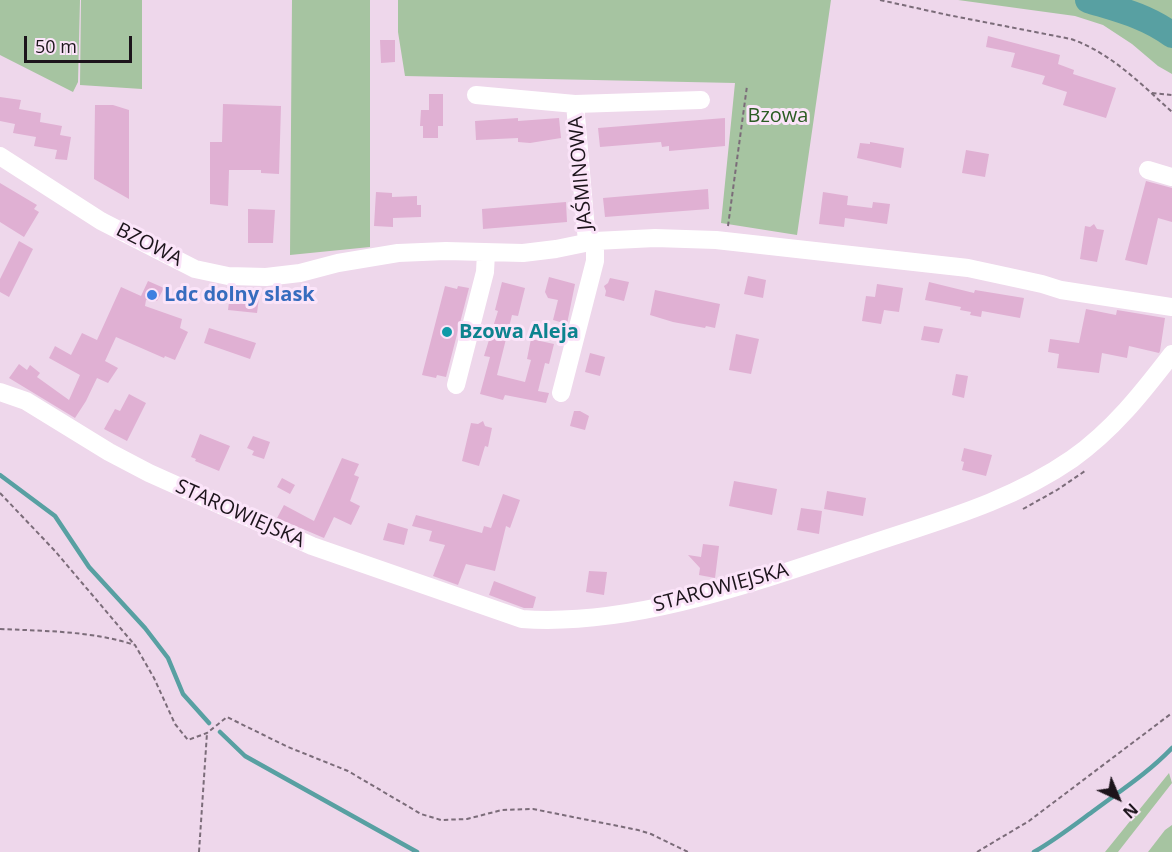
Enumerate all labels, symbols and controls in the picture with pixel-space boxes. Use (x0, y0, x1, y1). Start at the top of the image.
scale bar (27, 24, 135, 62)
text: 50 m (35, 34, 77, 58)
park label: Bzowa (748, 104, 808, 128)
street label: JAŚMINOWA (564, 115, 598, 231)
street label: BZOWA (112, 218, 186, 272)
place label: Ldc dolny slask (164, 283, 315, 307)
marker: Ldc dolny slask (145, 288, 159, 302)
place label: Bzowa Aleja (459, 320, 579, 344)
marker: Bzowa Aleja (440, 325, 454, 339)
street label: STAROWIEJSKA (172, 475, 308, 553)
street label: STAROWIEJSKA (651, 558, 791, 618)
north arrow (1088, 768, 1148, 828)
text: N (1118, 799, 1143, 823)

